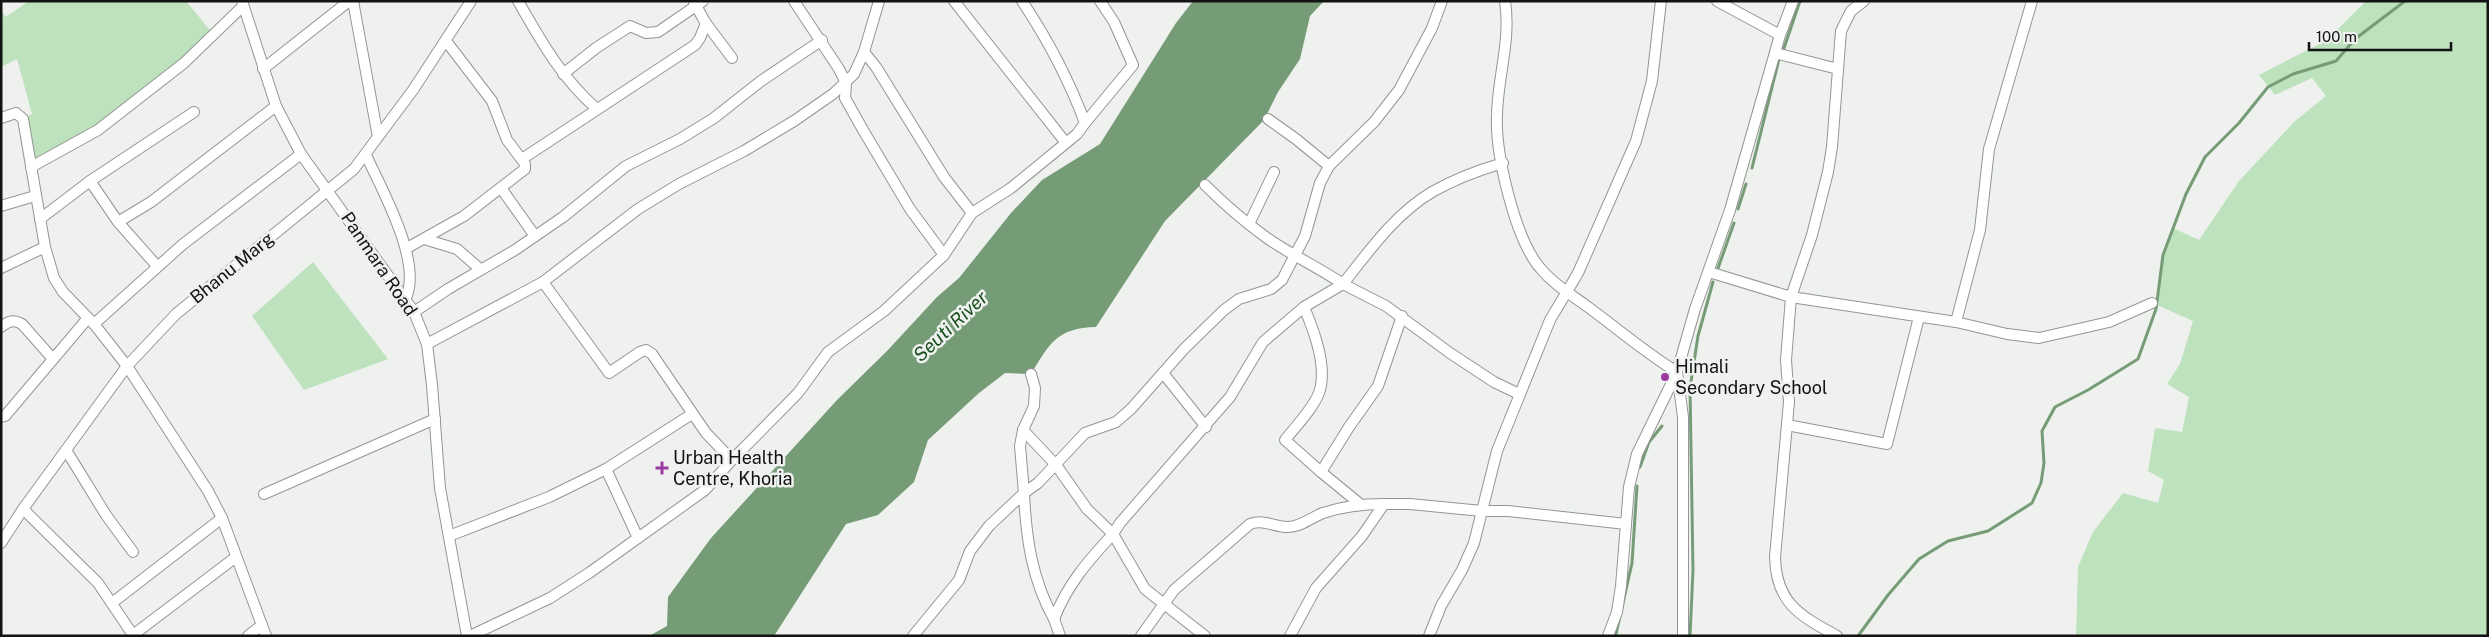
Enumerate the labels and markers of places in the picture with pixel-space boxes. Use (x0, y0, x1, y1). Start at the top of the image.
place label: Himali Secondary School (1675, 356, 1827, 398)
marker: Himali Secondary School (1659, 371, 1671, 383)
place label: Urban Health Centre, Khoria (673, 447, 793, 489)
marker: Urban Health Centre, Khoria (655, 461, 669, 475)

